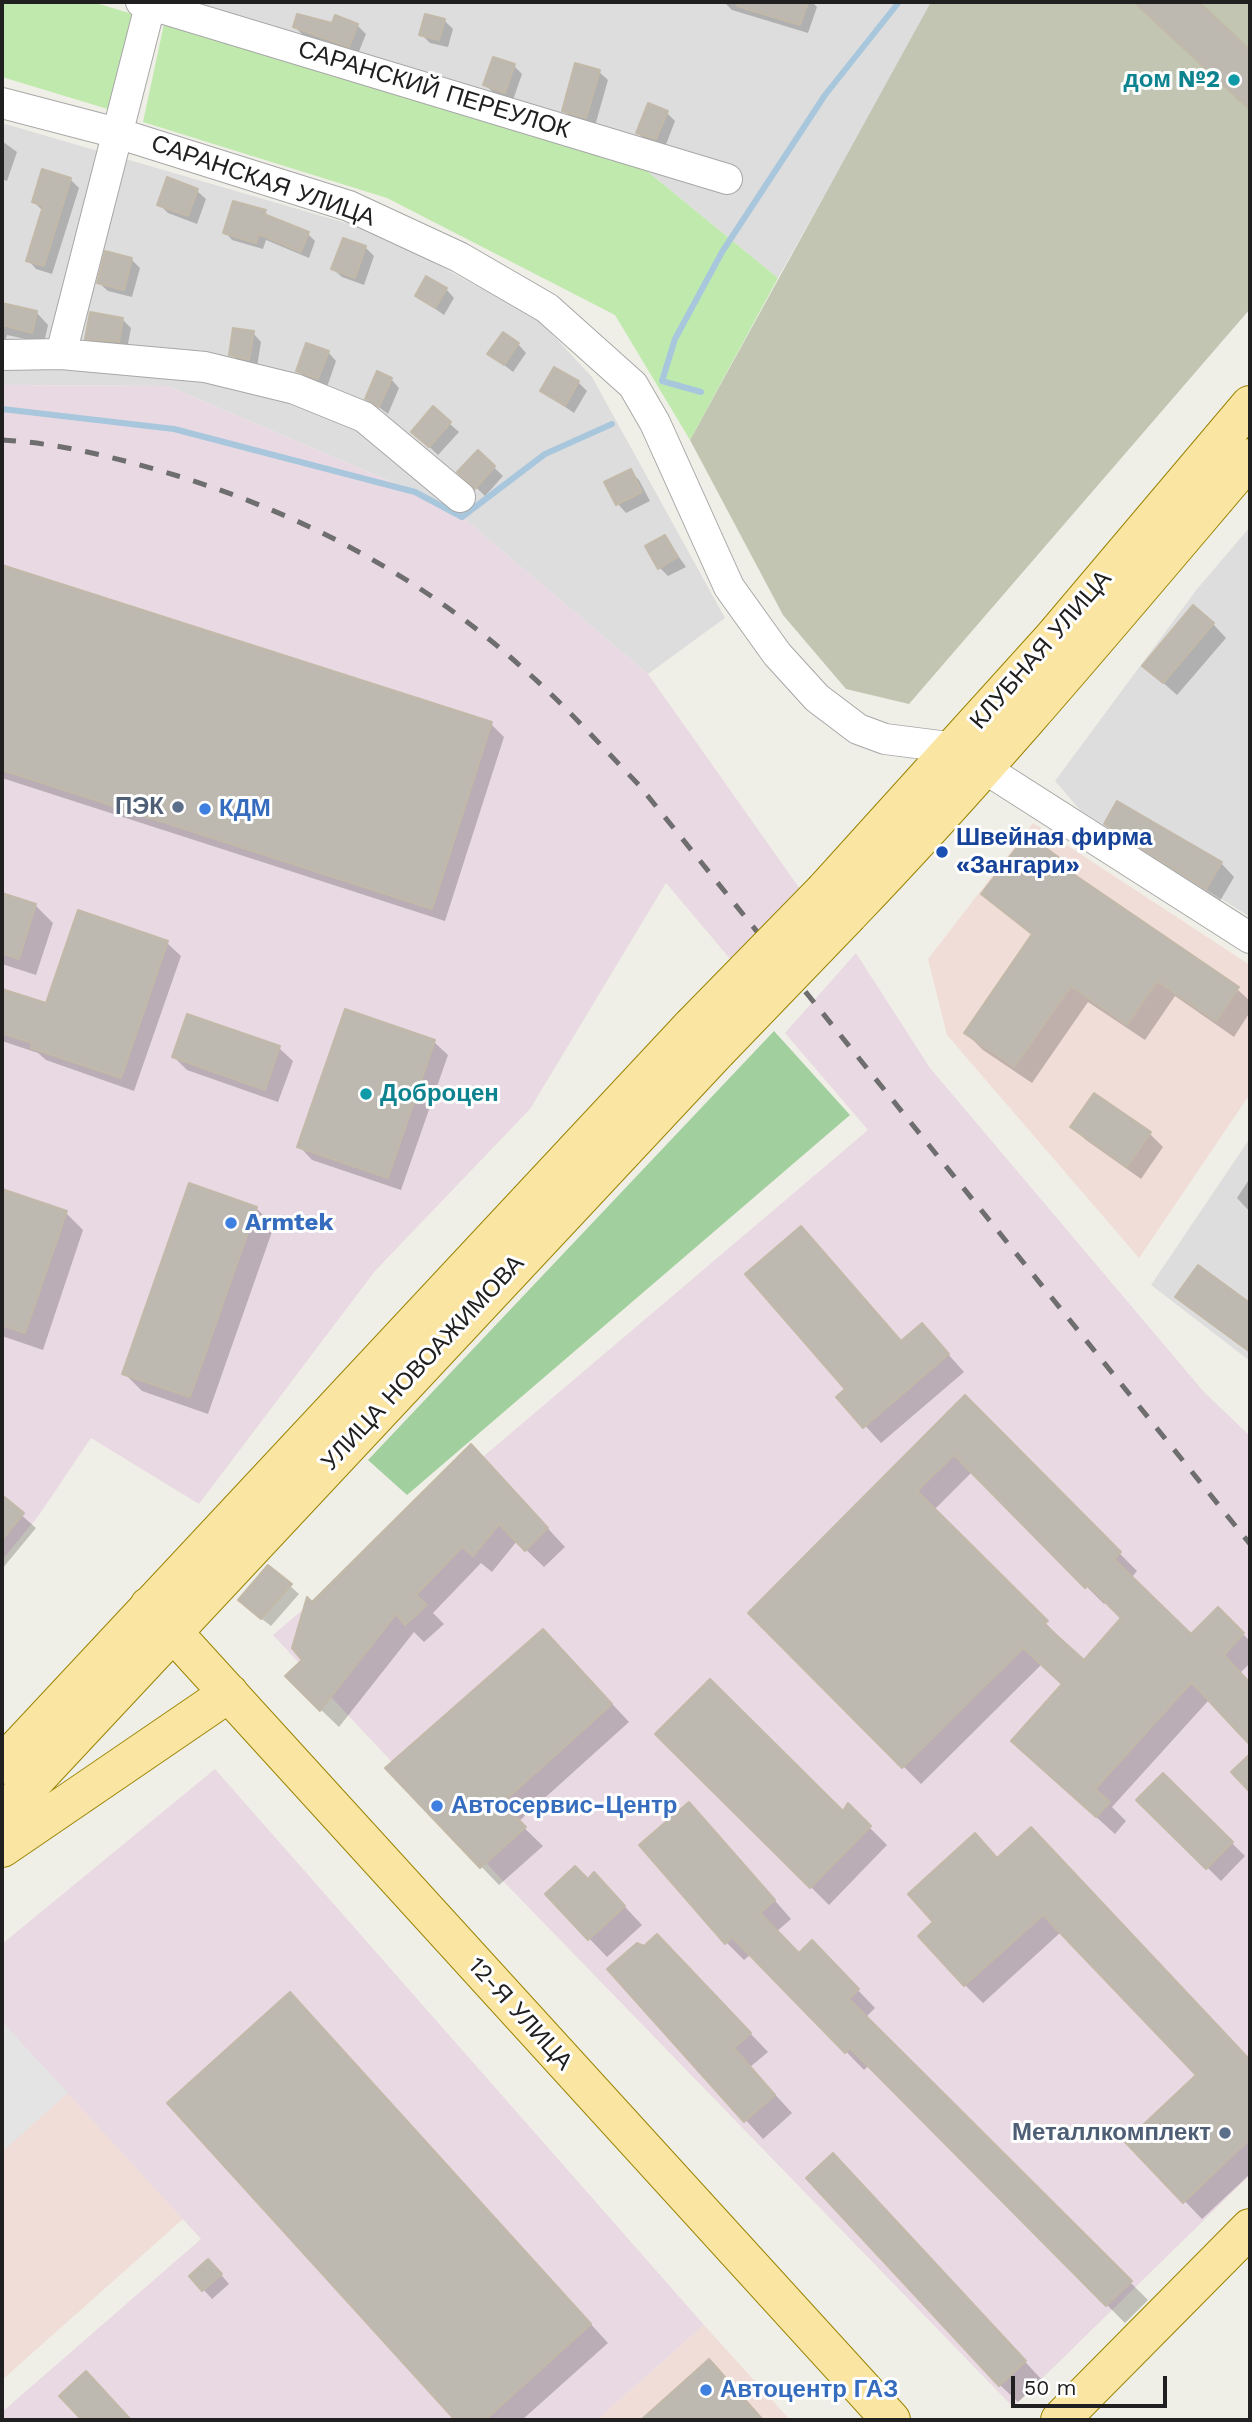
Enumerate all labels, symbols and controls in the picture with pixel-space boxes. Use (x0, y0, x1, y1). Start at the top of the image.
street label: САРАНСКИЙ ПЕРЕУЛОК (295, 35, 573, 145)
place label: дом №2 (1124, 66, 1220, 94)
marker: дом №2 (1226, 72, 1242, 88)
street label: САРАНСКАЯ УЛИЦА (147, 129, 379, 233)
street label: КЛУБНАЯ УЛИЦА (964, 565, 1118, 735)
place label: ПЭК (115, 793, 164, 821)
place label: КДМ (219, 795, 271, 823)
marker: ПЭК (170, 799, 186, 815)
marker: КДМ (197, 801, 213, 817)
place label: Швейная фирма «Зангари» (956, 824, 1152, 880)
marker: Швейная фирма «Зангари» (934, 844, 950, 860)
place label: Доброцен (380, 1080, 499, 1108)
marker: Доброцен (358, 1086, 374, 1102)
place label: Armtek (245, 1209, 333, 1237)
marker: Armtek (223, 1215, 239, 1231)
street label: УЛИЦА НОВОАЖИМОВА (316, 1249, 530, 1477)
place label: Автосервис-Центр (451, 1792, 678, 1820)
marker: Автосервис-Центр (429, 1798, 445, 1814)
street label: 12-Я УЛИЦА (462, 1952, 578, 2076)
place label: Металлкомплект (1012, 2119, 1211, 2147)
marker: Металлкомплект (1217, 2125, 1233, 2141)
scale bar (1014, 2362, 1170, 2406)
text: 50 m (1024, 2375, 1076, 2400)
place label: Автоцентр ГАЗ (720, 2376, 898, 2404)
marker: Автоцентр ГАЗ (698, 2382, 714, 2398)

